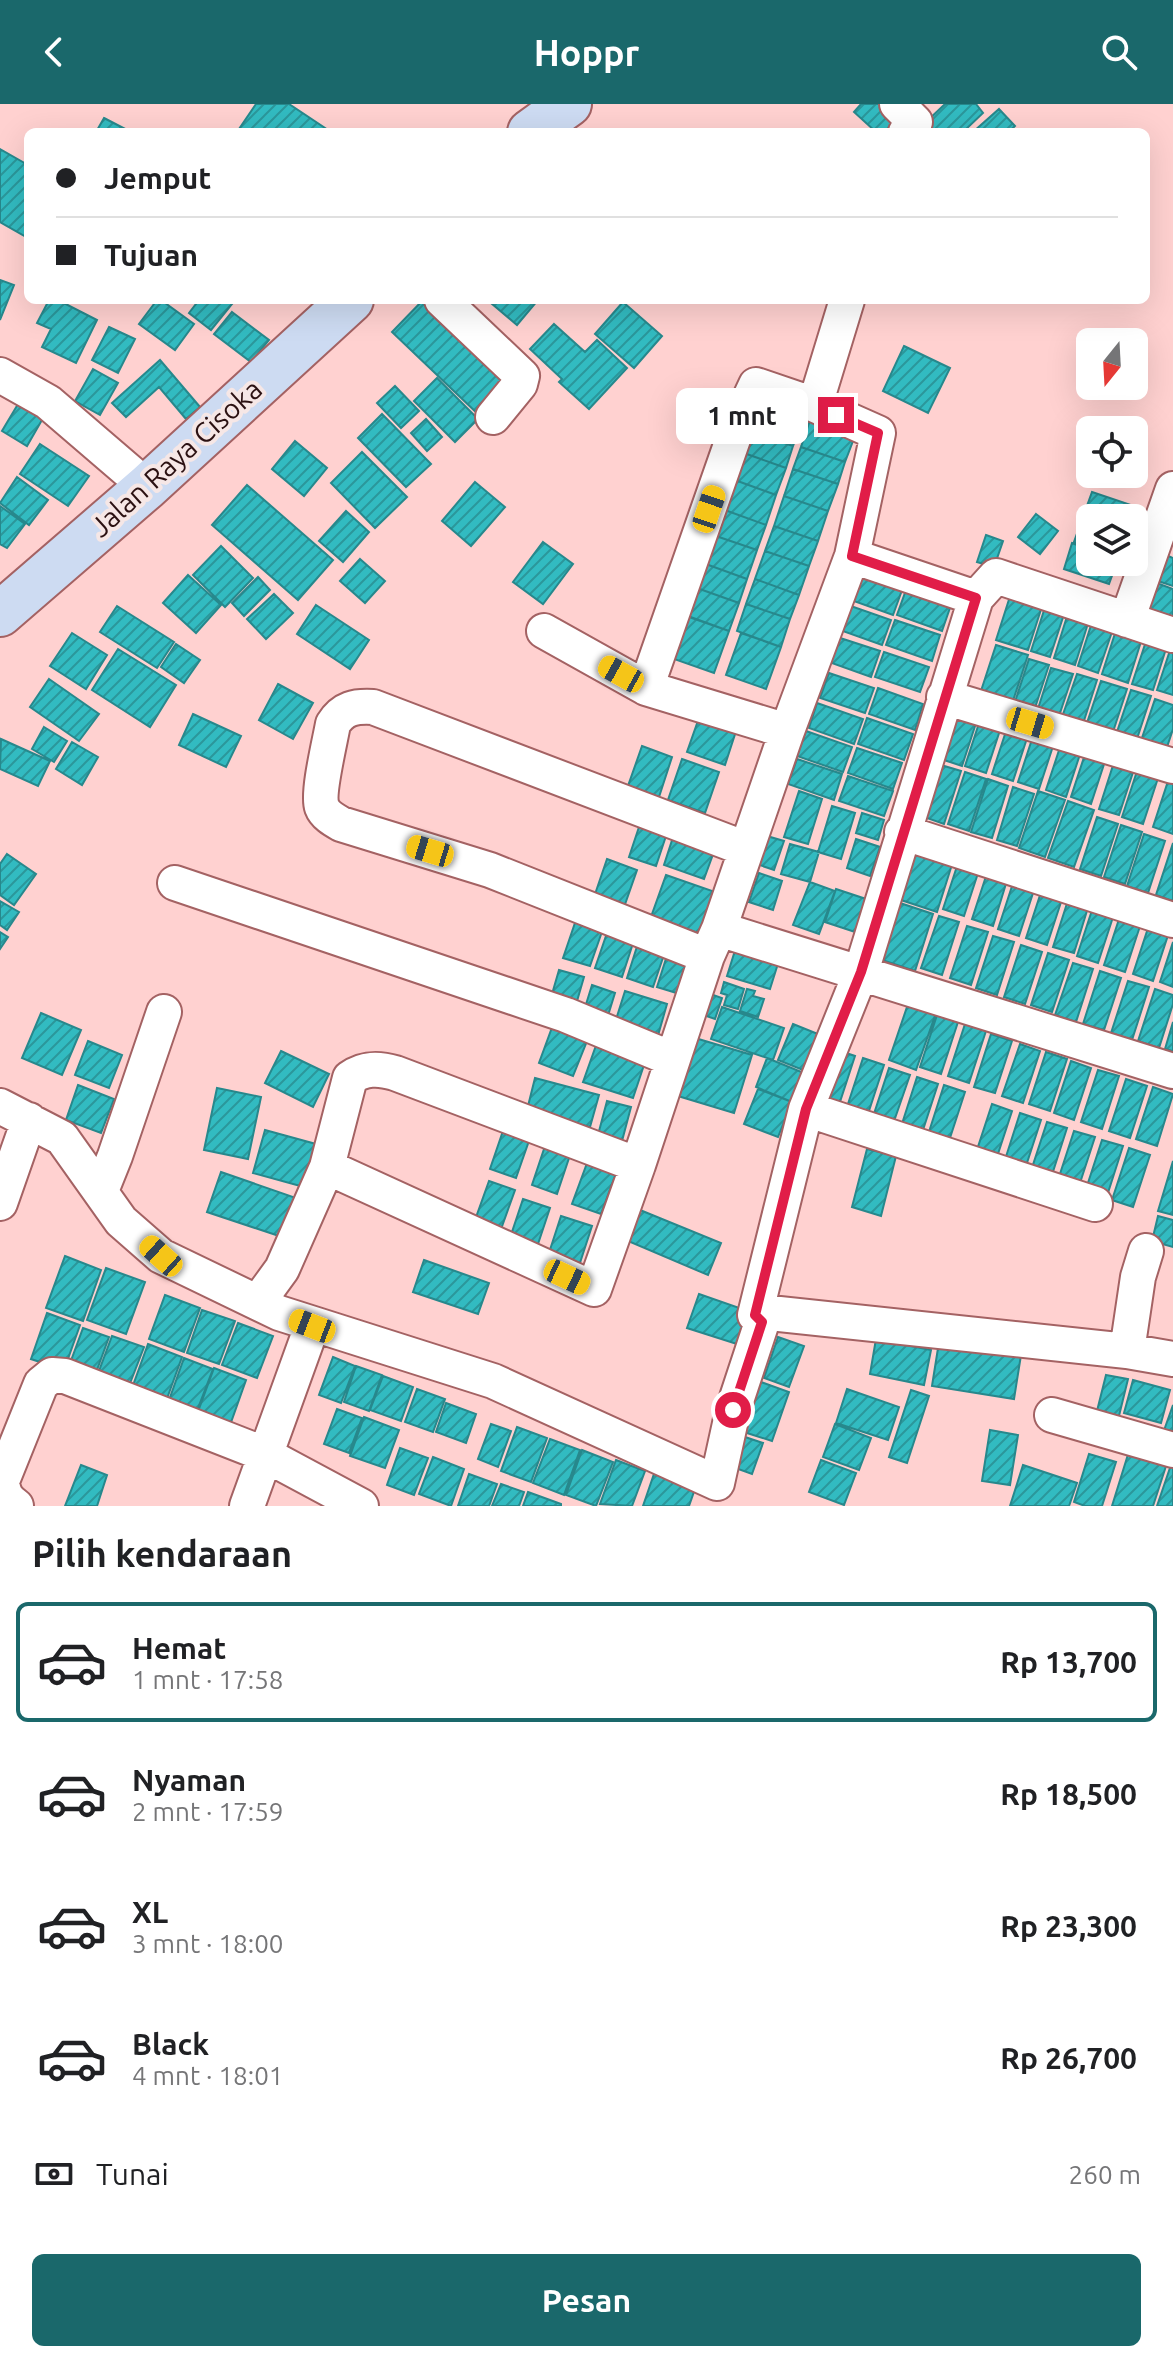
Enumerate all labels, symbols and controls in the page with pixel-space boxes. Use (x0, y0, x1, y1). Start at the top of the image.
icon: back (32, 30, 76, 74)
icon: search (1097, 30, 1141, 74)
text: Hoppr (534, 32, 639, 73)
text: Jemput (104, 161, 211, 195)
text: Tujuan (104, 238, 198, 272)
north arrow (1076, 328, 1148, 400)
map controls (1076, 328, 1148, 576)
street label: Jalan Raya Cisoka (84, 373, 268, 543)
callout: 1 mnt (676, 387, 808, 443)
route end (818, 397, 854, 433)
text: 1 mnt (707, 401, 777, 430)
button: locate (1076, 416, 1148, 488)
car (690, 482, 728, 536)
button: layers (1076, 504, 1148, 576)
car (594, 652, 648, 696)
car (1004, 705, 1056, 741)
car (404, 833, 456, 869)
car (135, 1231, 187, 1281)
car (540, 1256, 594, 1298)
car (285, 1306, 339, 1346)
route start (715, 1392, 751, 1428)
text: Pilih kendaraan (32, 1533, 292, 1574)
icon: car (36, 1626, 108, 1698)
text: Hemat (132, 1631, 226, 1665)
text: Rp 13,700 (1000, 1645, 1137, 1679)
text: 1 mnt · 17:58 (132, 1665, 283, 1694)
icon: car (36, 1758, 108, 1830)
text: Nyaman (132, 1763, 246, 1797)
text: Rp 18,500 (1000, 1777, 1137, 1811)
text: 2 mnt · 17:59 (132, 1797, 283, 1826)
icon: car (36, 1890, 108, 1962)
text: XL (132, 1895, 168, 1929)
text: Rp 23,300 (1000, 1909, 1137, 1943)
text: 3 mnt · 18:00 (132, 1929, 283, 1958)
icon: car (36, 2022, 108, 2094)
text: Black (132, 2027, 209, 2061)
text: Rp 26,700 (1000, 2041, 1137, 2075)
text: 4 mnt · 18:01 (132, 2061, 283, 2090)
icon: cash (32, 2152, 76, 2196)
text: Tunai (96, 2157, 169, 2191)
text: 260 m (1069, 2160, 1141, 2189)
button: Pesan (32, 2254, 1141, 2346)

